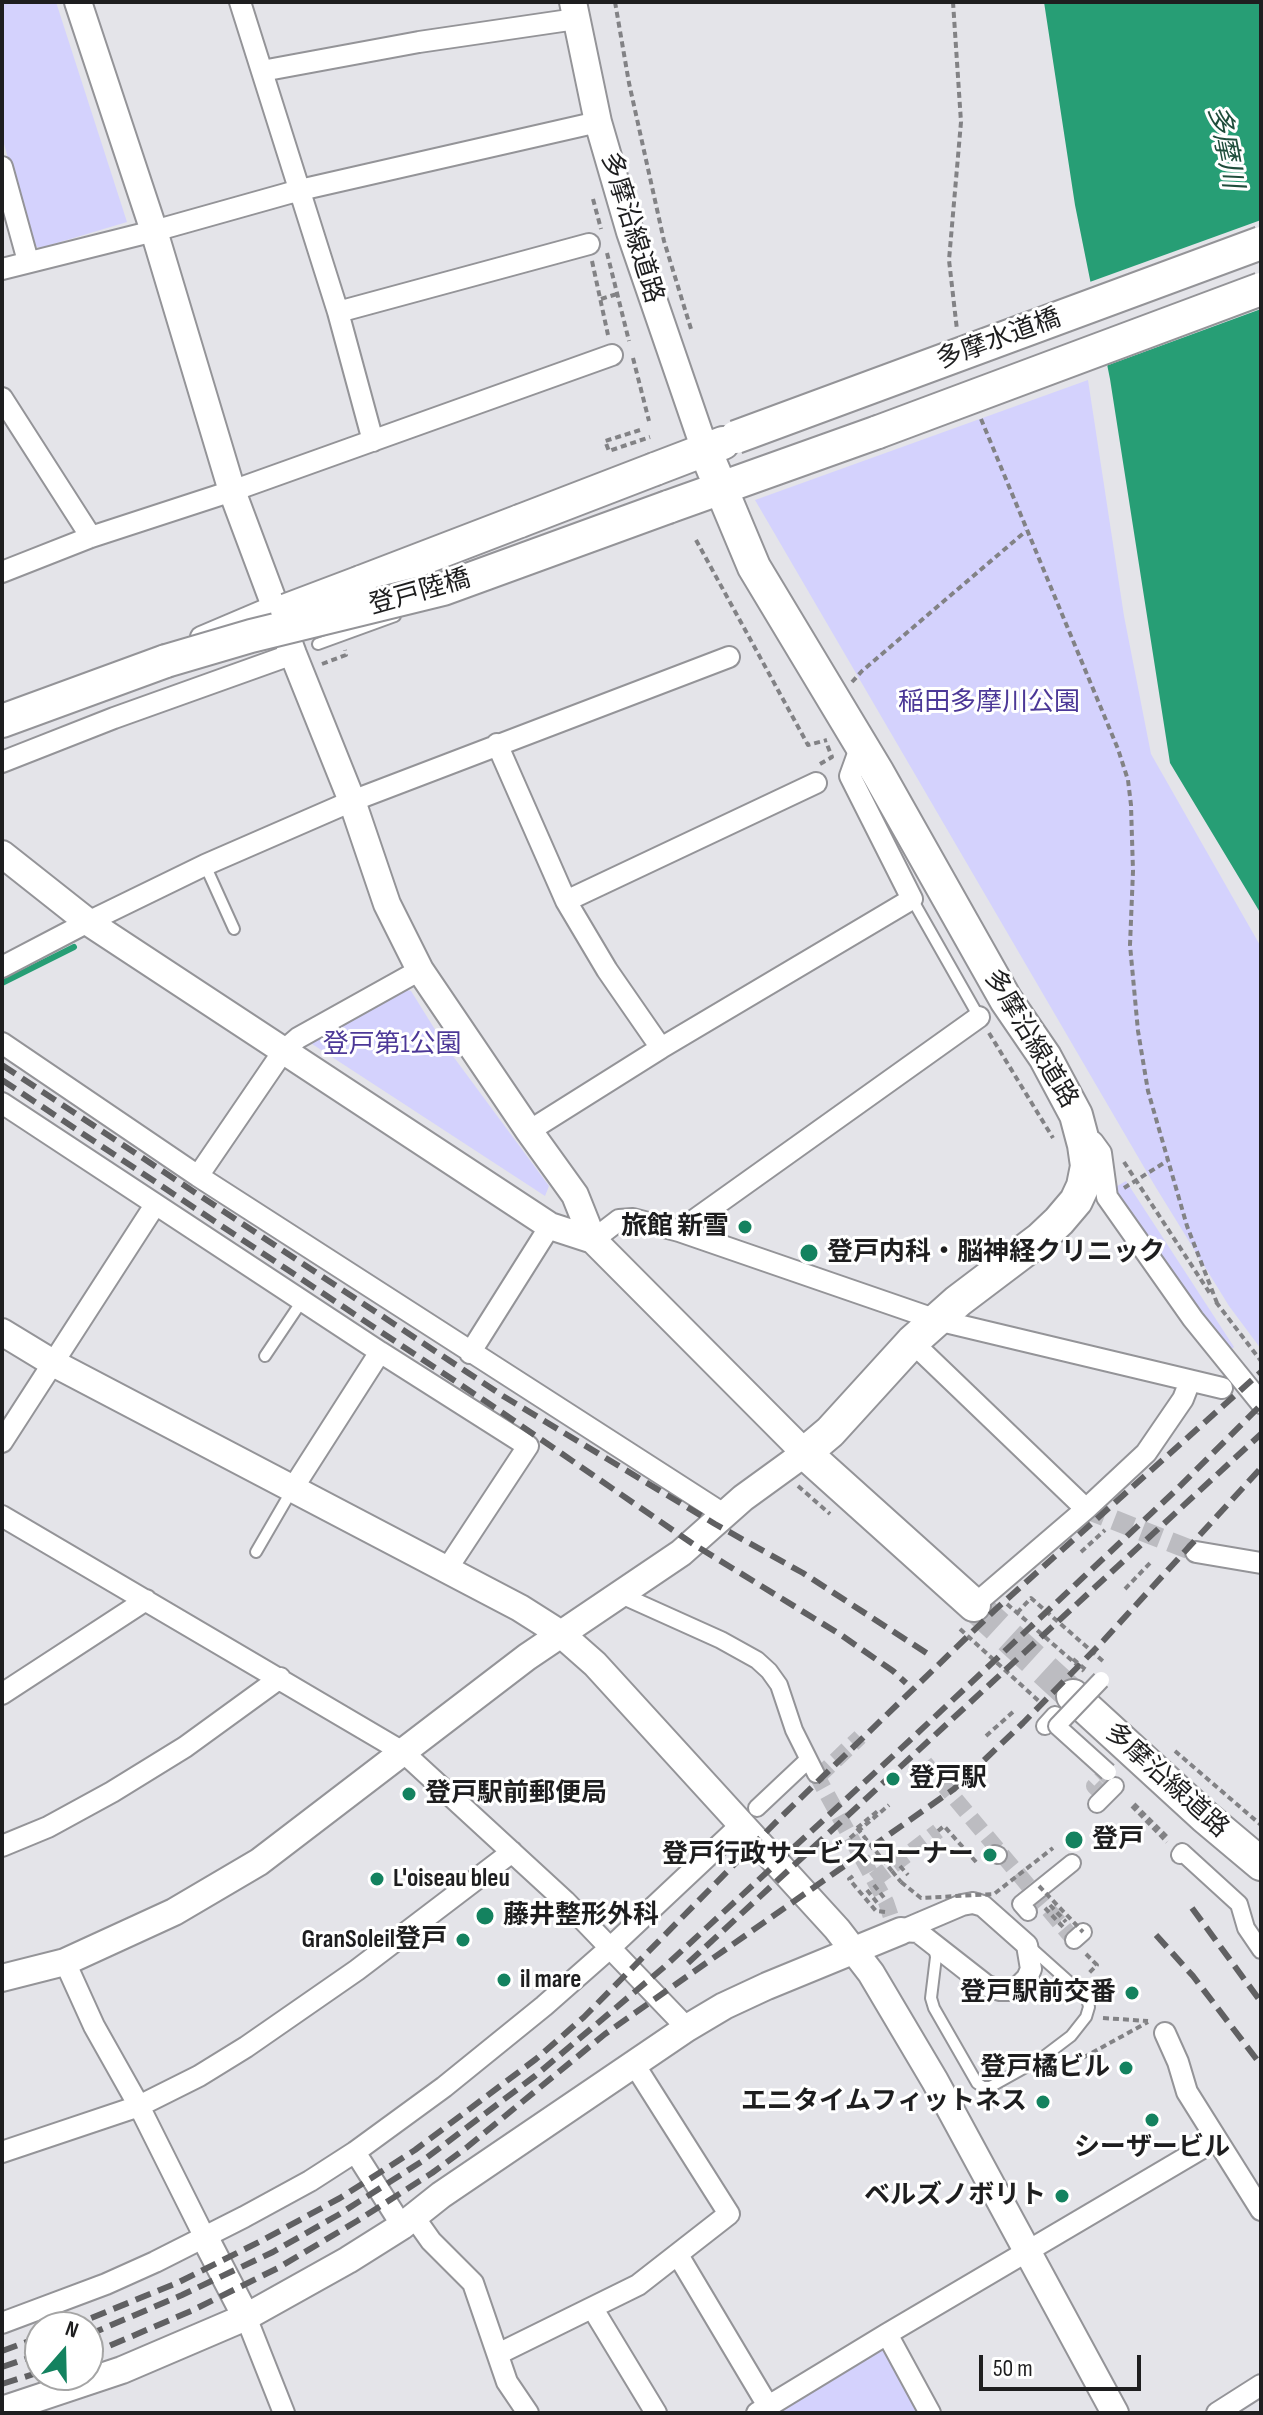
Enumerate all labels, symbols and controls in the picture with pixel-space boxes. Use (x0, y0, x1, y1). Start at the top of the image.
water label: 多摩川 (1199, 103, 1249, 191)
street label: 多摩沿線道路 (593, 149, 669, 307)
street label: 多摩水道橋 (933, 303, 1065, 377)
street label: 登戸陸橋 (366, 564, 474, 622)
park label: 稲田多摩川公園 (898, 687, 1080, 719)
street label: 多摩沿線道路 (976, 964, 1084, 1114)
park label: 登戸第1公園 (322, 1029, 462, 1061)
place label: 旅館 新雪 (621, 1211, 729, 1243)
marker: 旅館 新雪 (736, 1218, 754, 1236)
place label: 登戸内科・脳神経クリニック (827, 1237, 1165, 1269)
marker: 登戸内科・脳神経クリニック (798, 1242, 820, 1264)
street label: 多摩沿線道路 (1098, 1717, 1234, 1845)
place label: 登戸駅 (909, 1763, 987, 1795)
marker: 登戸駅 (884, 1770, 902, 1788)
place label: 登戸駅前郵便局 (425, 1778, 607, 1810)
marker: 登戸駅前郵便局 (400, 1785, 418, 1803)
place label: 登戸 (1092, 1824, 1144, 1856)
marker: 登戸 (1063, 1829, 1085, 1851)
place label: 登戸行政サービスコーナー (662, 1839, 974, 1871)
marker: 登戸行政サービスコーナー (981, 1846, 999, 1864)
place label: L'oiseau bleu (393, 1863, 510, 1895)
marker: L'oiseau bleu (368, 1870, 386, 1888)
place label: 藤井整形外科 (503, 1900, 659, 1932)
marker: 藤井整形外科 (474, 1905, 496, 1927)
place label: GranSoleil登戸 (301, 1924, 447, 1956)
marker: GranSoleil登戸 (454, 1931, 472, 1949)
place label: il mare (520, 1964, 581, 1996)
marker: il mare (495, 1971, 513, 1989)
place label: 登戸駅前交番 (960, 1977, 1116, 2009)
marker: 登戸駅前交番 (1123, 1984, 1141, 2002)
place label: 登戸橘ビル (980, 2052, 1110, 2084)
marker: 登戸橘ビル (1117, 2059, 1135, 2077)
place label: エニタイムフィットネス (741, 2086, 1027, 2118)
marker: エニタイムフィットネス (1034, 2093, 1052, 2111)
marker: シーザービル (1143, 2111, 1161, 2129)
place label: シーザービル (1074, 2132, 1230, 2164)
place label: ベルズノボリト (864, 2180, 1046, 2212)
marker: ベルズノボリト (1053, 2187, 1071, 2205)
north arrow (24, 2311, 104, 2391)
text: N (62, 2315, 82, 2345)
scale bar (983, 2339, 1145, 2389)
text: 50 m (993, 2354, 1033, 2383)

